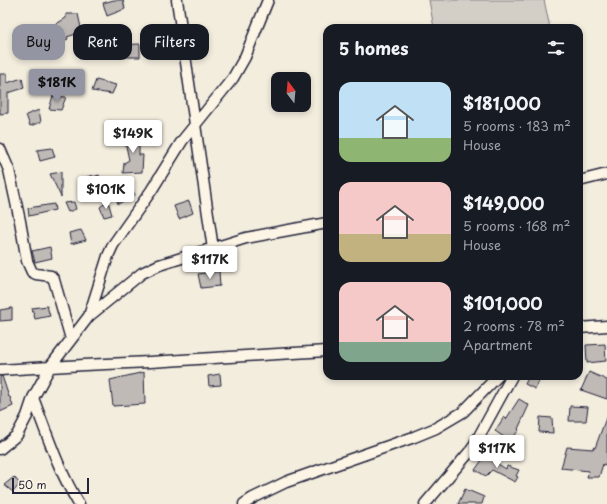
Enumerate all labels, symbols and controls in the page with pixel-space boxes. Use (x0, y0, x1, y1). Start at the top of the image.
chip: Buy (12, 24, 65, 60)
chip: Rent (73, 24, 132, 60)
chip: Filters (140, 24, 209, 60)
text: 5 homes (339, 35, 409, 61)
icon: filters (545, 37, 567, 59)
pin: $181K (29, 69, 85, 103)
text: $181K (38, 72, 76, 91)
north arrow (271, 72, 311, 112)
map controls (271, 72, 311, 112)
text: $181,000 (463, 90, 541, 116)
icon: home (371, 98, 419, 146)
text: 5 rooms · 183 m² (463, 116, 571, 135)
pin: $149K (105, 120, 161, 154)
text: $149K (113, 123, 153, 142)
text: House (463, 135, 501, 154)
pin: $101K (78, 176, 134, 210)
text: $101K (86, 179, 126, 198)
text: $149,000 (463, 190, 544, 216)
icon: home (371, 198, 419, 246)
text: 5 rooms · 168 m² (463, 216, 570, 235)
text: House (463, 235, 501, 254)
pin: $117K (182, 246, 238, 280)
text: $117K (191, 249, 229, 268)
text: $101,000 (463, 290, 543, 316)
icon: home (371, 298, 419, 346)
text: 2 rooms · 78 m² (463, 316, 565, 335)
text: Apartment (463, 335, 532, 354)
pin: $117K (469, 435, 525, 469)
text: $117K (478, 438, 516, 457)
scale bar (12, 476, 89, 495)
text: 50 m (18, 476, 47, 493)

